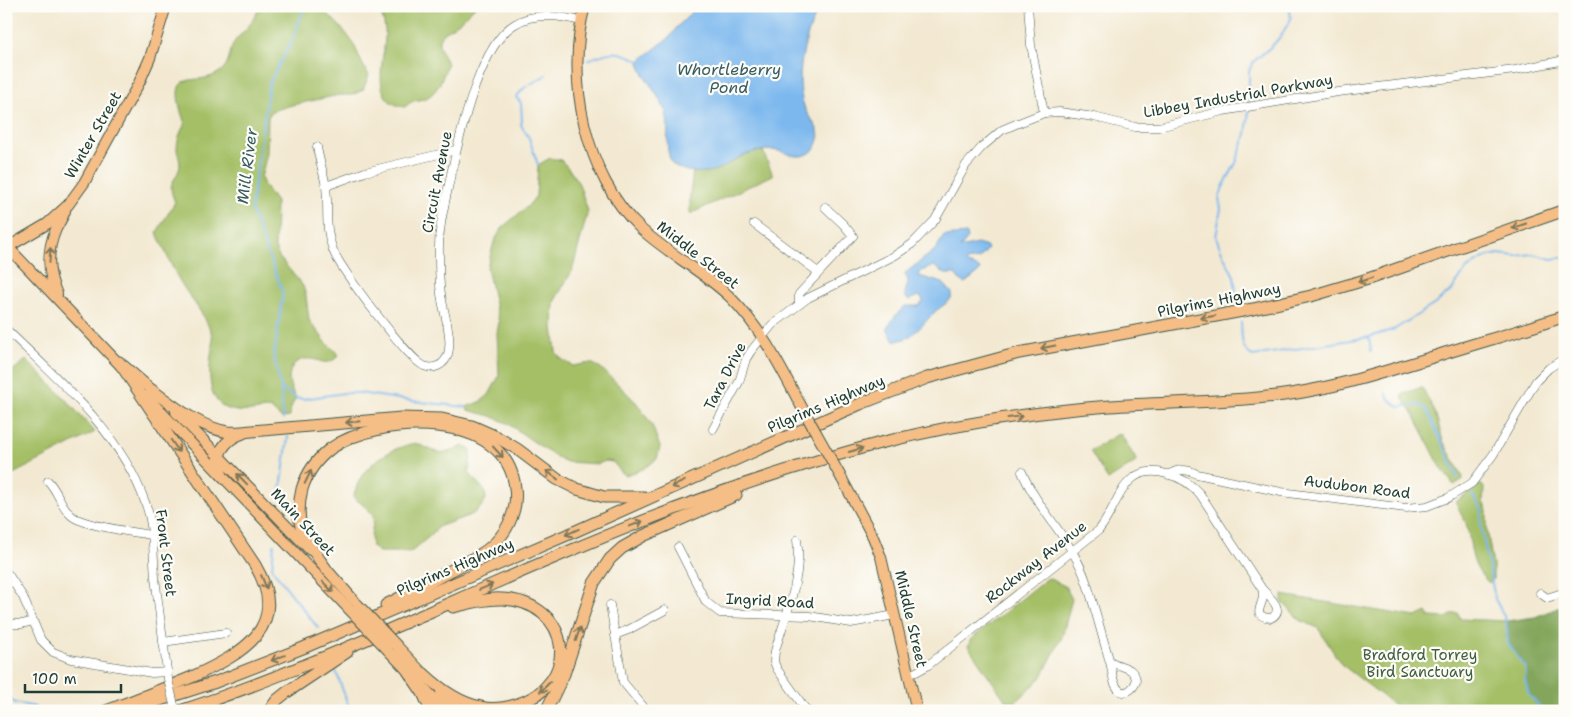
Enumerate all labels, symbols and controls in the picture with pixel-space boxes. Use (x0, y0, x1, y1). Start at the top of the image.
water label: Whortleberry Pond (677, 59, 781, 98)
street label: Libbey Industrial Parkway (1142, 69, 1334, 123)
street label: Winter Street (60, 88, 126, 182)
water label: Mill River (232, 126, 262, 205)
street label: Circuit Avenue (417, 129, 457, 235)
street label: Middle Street (653, 217, 743, 293)
one-way arrow (1512, 222, 1527, 231)
one-way arrow (45, 247, 54, 263)
one-way arrow (1358, 276, 1374, 285)
street label: Pilgrims Highway (1156, 278, 1282, 322)
one-way arrow (1200, 313, 1216, 323)
street label: Tara Drive (699, 339, 751, 413)
one-way arrow (1040, 343, 1056, 352)
street label: Pilgrims Highway (764, 370, 888, 438)
one-way arrow (1006, 411, 1022, 421)
one-way arrow (345, 418, 361, 427)
one-way arrow (170, 439, 180, 453)
one-way arrow (847, 445, 863, 454)
one-way arrow (492, 446, 504, 458)
one-way arrow (303, 469, 313, 484)
one-way arrow (545, 470, 559, 480)
street label: Audubon Road (1303, 471, 1412, 504)
one-way arrow (236, 473, 248, 486)
one-way arrow (671, 480, 686, 490)
street label: Main Street (266, 484, 340, 560)
street label: Front Street (151, 508, 181, 598)
street label: Rockway Avenue (981, 516, 1091, 608)
one-way arrow (628, 519, 643, 528)
one-way arrow (565, 528, 580, 538)
street label: Pilgrims Highway (393, 533, 517, 601)
street label: Middle Street (890, 568, 932, 670)
one-way arrow (259, 574, 269, 589)
one-way arrow (322, 580, 334, 593)
one-way arrow (478, 581, 493, 591)
street label: Ingrid Road (725, 589, 815, 613)
one-way arrow (573, 626, 583, 642)
park label: Bradford Torrey Bird Sanctuary (1363, 645, 1477, 682)
one-way arrow (271, 654, 286, 664)
scale bar (25, 662, 121, 694)
text: 100 m (32, 669, 77, 689)
one-way arrow (539, 680, 551, 693)

